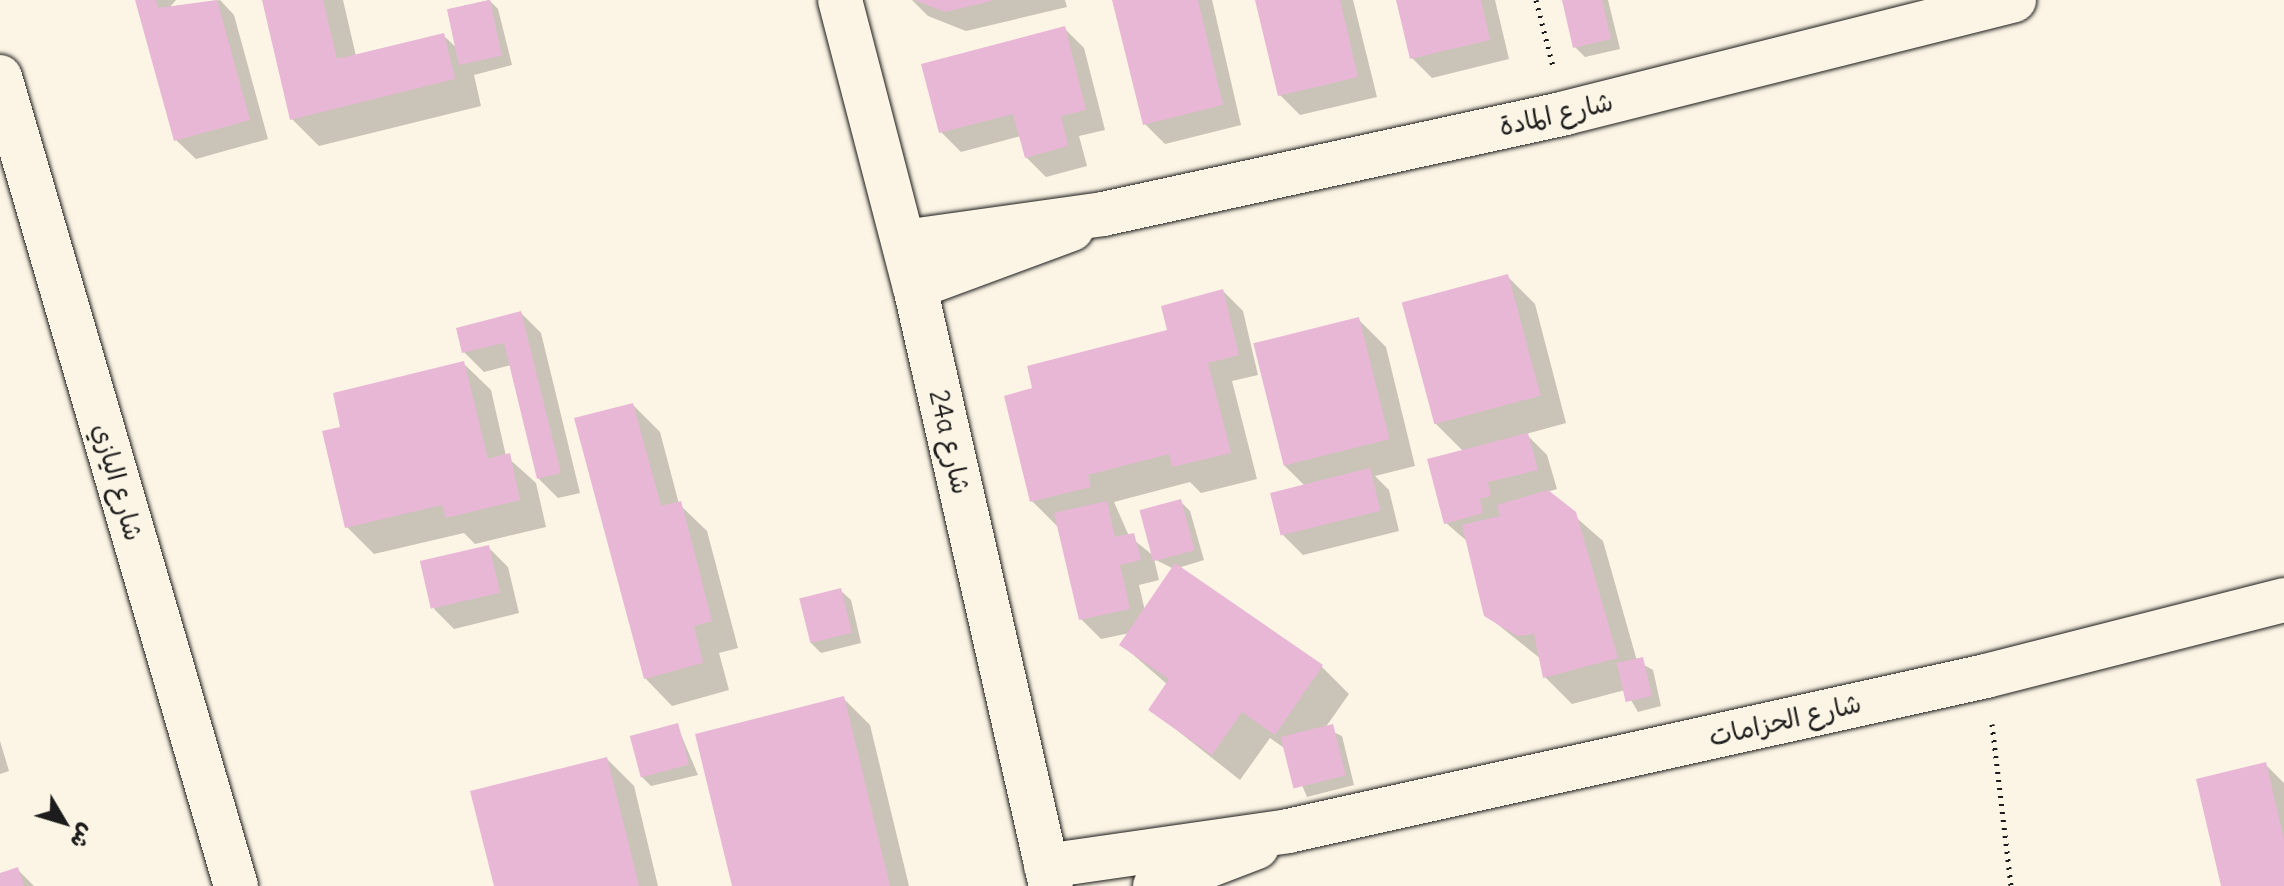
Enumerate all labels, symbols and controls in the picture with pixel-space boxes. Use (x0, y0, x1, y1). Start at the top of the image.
street label: شارع المادة (1496, 86, 1616, 142)
street label: 24a شارع (923, 387, 977, 497)
street label: شارع اليازي (86, 420, 150, 544)
street label: شارع الحزامات (1706, 687, 1864, 753)
north arrow (24, 782, 104, 862)
text: ش (64, 819, 101, 855)

